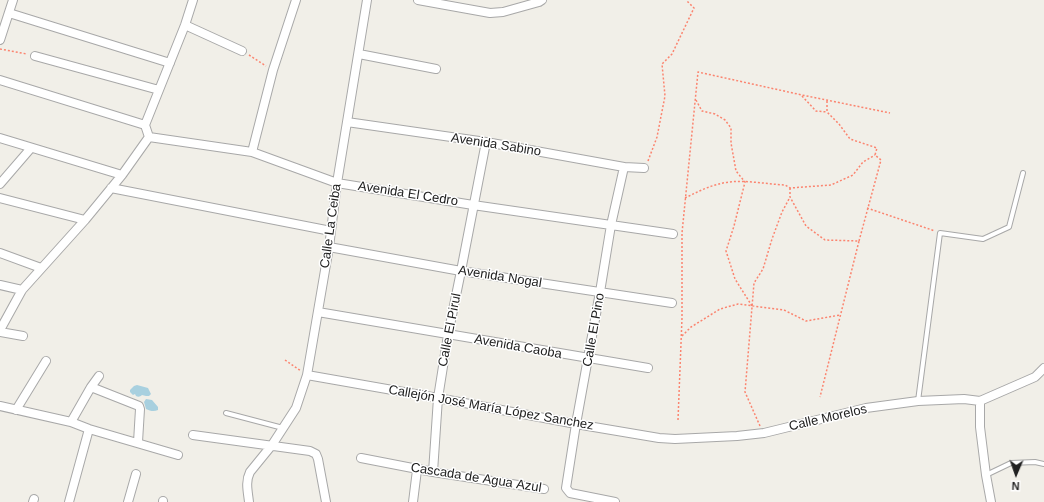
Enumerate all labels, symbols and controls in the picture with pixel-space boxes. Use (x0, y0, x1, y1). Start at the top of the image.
street label: Avenida Sabino (450, 130, 542, 160)
street label: Avenida El Cedro (357, 178, 459, 210)
street label: Calle La Ceiba (317, 183, 345, 269)
street label: Avenida Nogal (457, 263, 543, 291)
street label: Calle El Pirul (435, 292, 465, 368)
street label: Calle El Pino (580, 292, 608, 368)
street label: Avenida Caoba (473, 332, 563, 362)
street label: Callejón José María López Sanchez (387, 382, 595, 434)
street label: Calle Morelos (788, 401, 868, 435)
north arrow (996, 454, 1036, 494)
street label: Cascada de Agua Azul (409, 460, 543, 496)
text: N (1011, 480, 1020, 492)

